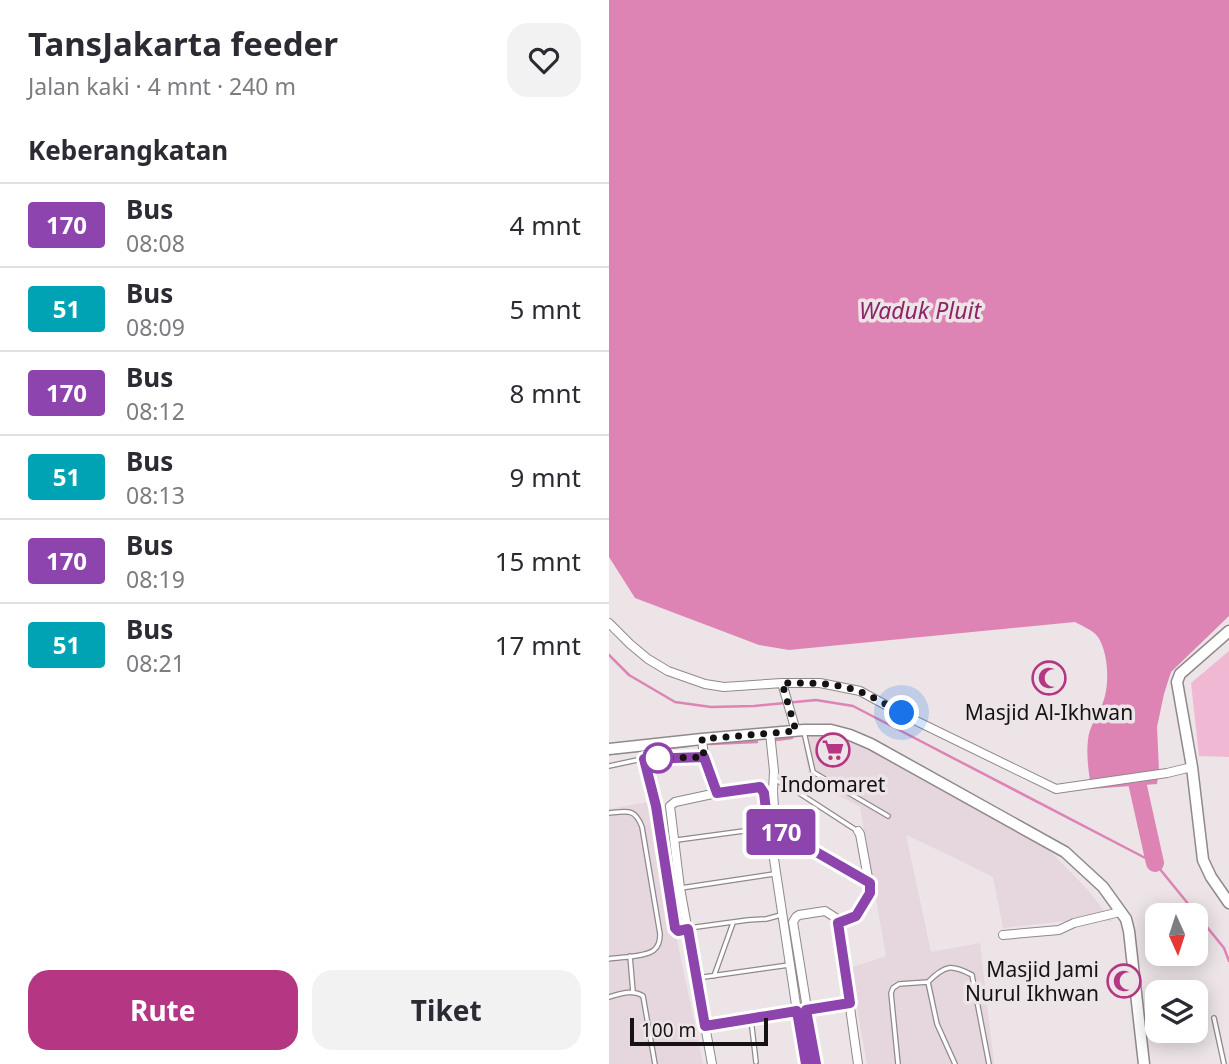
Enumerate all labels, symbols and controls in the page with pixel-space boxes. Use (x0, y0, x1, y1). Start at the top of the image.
text: TansJakarta feeder (28, 21, 338, 66)
button: heart (507, 23, 581, 97)
text: Jalan kaki · 4 mnt · 240 m (28, 70, 296, 102)
text: Keberangkatan (28, 132, 228, 168)
text: Bus (126, 191, 173, 227)
text: 4 mnt (510, 207, 581, 243)
text: 170 (46, 208, 87, 241)
text: 08:08 (126, 227, 185, 259)
text: Bus (126, 275, 173, 311)
text: 5 mnt (510, 291, 581, 327)
text: 51 (53, 292, 80, 325)
water label: Waduk Pluit (859, 294, 982, 326)
text: 08:09 (126, 311, 185, 343)
text: Bus (126, 359, 173, 395)
text: 8 mnt (510, 375, 581, 411)
text: 170 (46, 376, 87, 409)
text: 08:12 (126, 395, 185, 427)
text: Bus (126, 443, 173, 479)
text: 9 mnt (510, 459, 581, 495)
text: 51 (53, 460, 80, 493)
text: 08:13 (126, 479, 185, 511)
text: Bus (126, 527, 173, 563)
text: 15 mnt (495, 543, 581, 579)
text: 170 (46, 544, 87, 577)
text: 08:19 (126, 563, 185, 595)
text: Bus (126, 611, 173, 647)
text: 17 mnt (495, 627, 581, 663)
text: 51 (53, 628, 80, 661)
text: 08:21 (126, 647, 185, 679)
mosque icon: Masjid Al-Ikhwan (1030, 659, 1068, 697)
your location (884, 695, 919, 730)
place label: Masjid Al-Ikhwan (965, 698, 1133, 726)
supermarket icon: Indomaret (814, 731, 852, 769)
unlabelled marker (643, 743, 673, 773)
place label: Indomaret (781, 770, 886, 798)
line badge: 170 (741, 809, 821, 855)
text: 170 (760, 815, 802, 848)
north arrow (1145, 903, 1207, 966)
map controls (1145, 903, 1208, 1043)
place label: Masjid Jami Nurul Ikhwan (965, 955, 1099, 1007)
mosque icon: Masjid Jami Nurul Ikhwan (1105, 962, 1143, 1000)
button: Rute (28, 970, 298, 1050)
button: Tiket (312, 970, 581, 1050)
button: layers (1145, 980, 1208, 1043)
scale bar (630, 1015, 768, 1047)
text: 100 m (641, 1017, 696, 1043)

